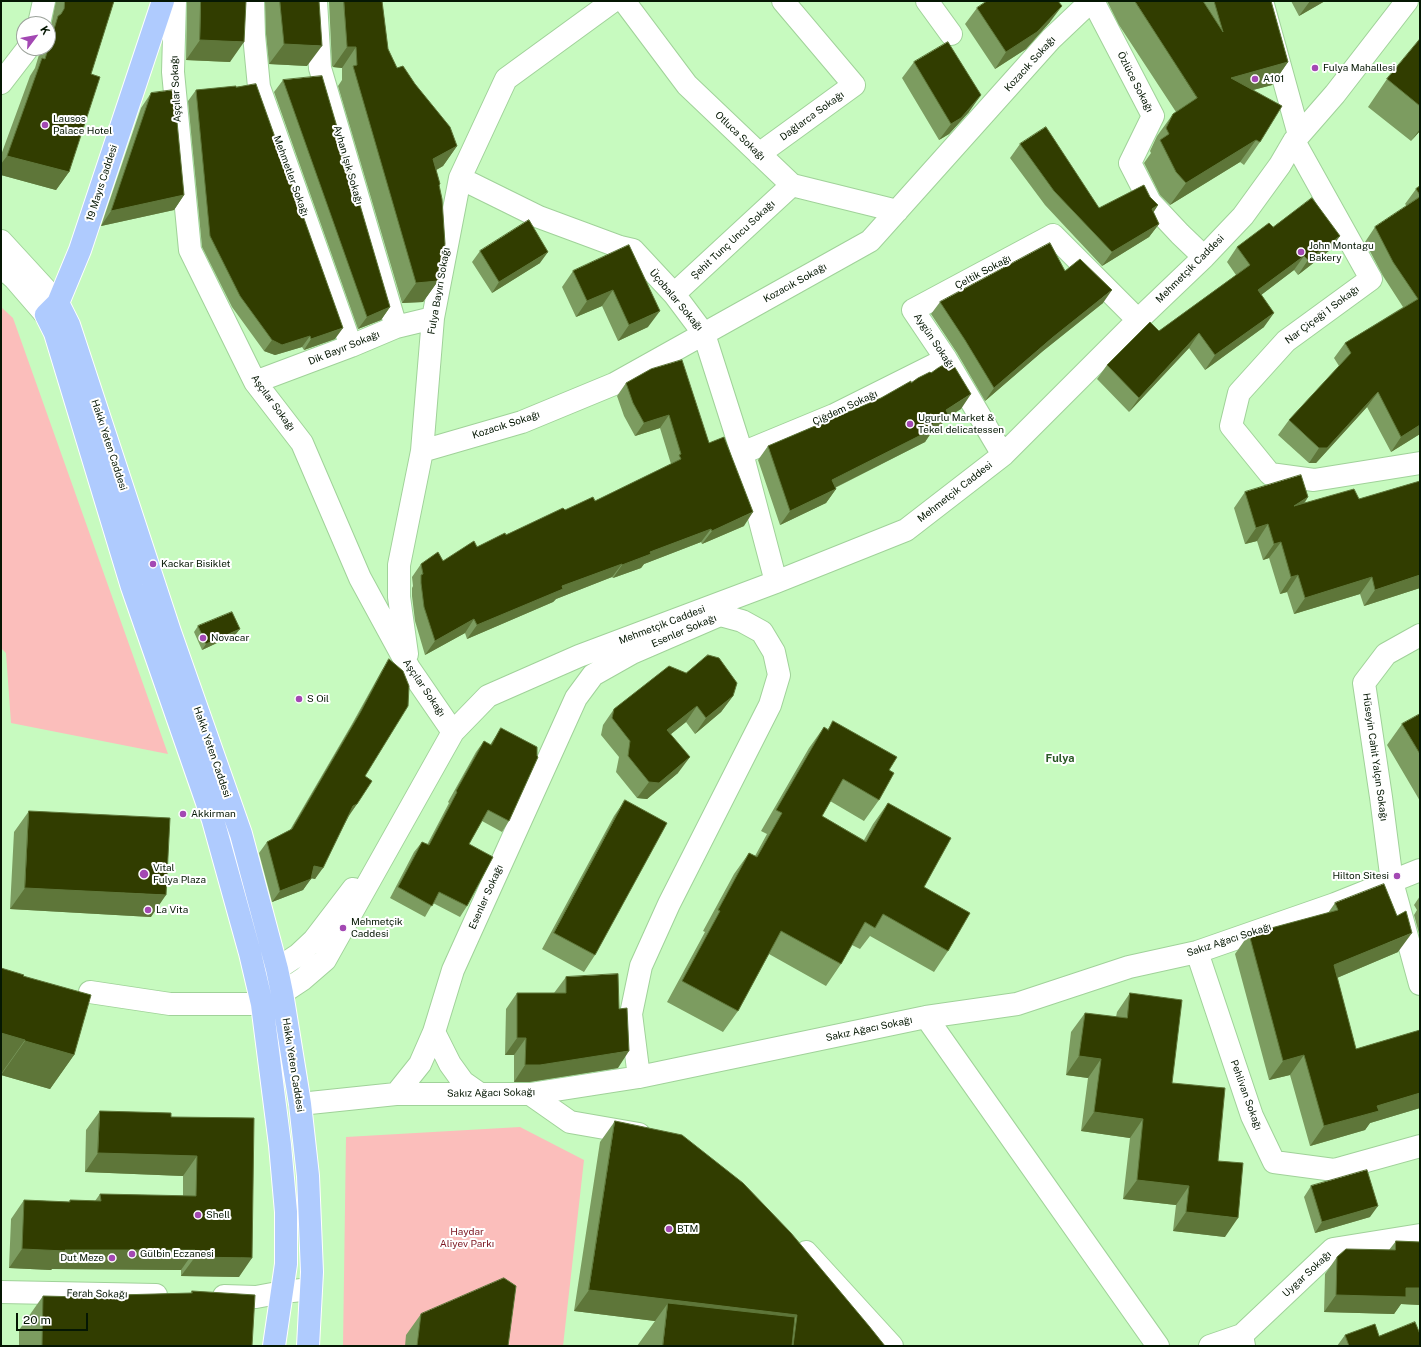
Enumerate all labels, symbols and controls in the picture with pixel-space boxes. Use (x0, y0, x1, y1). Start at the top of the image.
north arrow (16, 16, 56, 56)
text: K (38, 24, 53, 37)
street label: Kozacık Sokağı (1002, 34, 1058, 94)
street label: Özlüce Sokağı (1115, 50, 1155, 114)
street label: Aşçılar Sokağı (168, 55, 184, 123)
place label: Fulya Mahallesi (1323, 62, 1395, 74)
marker: Fulya Mahallesi (1310, 63, 1320, 73)
place label: A101 (1263, 73, 1284, 85)
marker: A101 (1250, 74, 1260, 84)
street label: Dağlarca Sokağı (778, 89, 846, 143)
street label: Otluca Sokağı (712, 109, 768, 163)
place label: Lausos Palace Hotel (53, 113, 112, 136)
marker: Lausos Palace Hotel (40, 120, 50, 130)
street label: Ayhan Işık Sokağı (331, 124, 365, 206)
street label: Mehmetler Sokağı (271, 134, 311, 218)
street label: 19 Mayıs Caddesi (84, 143, 120, 223)
street label: Şehit Tunç Uncu Sokağı (689, 198, 777, 282)
street label: Mehmetçik Caddesi (1153, 232, 1227, 306)
place label: John Montagu Bakery (1309, 240, 1374, 264)
street label: Fulya Bayırı Sokağı (425, 246, 453, 336)
marker: John Montagu Bakery (1296, 247, 1306, 257)
street label: Çeltik Sokağı (953, 252, 1013, 292)
street label: Kozacık Sokağı (761, 261, 829, 305)
street label: Üçobalar Sokağı (647, 267, 705, 333)
street label: Nar Çiçeği 1 Sokağı (1283, 283, 1361, 347)
street label: Aygün Sokağı (911, 311, 957, 371)
street label: Dik Bayır Sokağı (307, 328, 381, 368)
street label: Aşçılar Sokağı (249, 372, 297, 434)
street label: Çiğdem Sokağı (811, 388, 879, 428)
street label: Hakkı Yeten Caddesi (89, 398, 129, 492)
street label: Kozacık Sokağı (471, 408, 541, 442)
place label: Ugurlu Market & Tekel delicatessen (918, 412, 1004, 436)
marker: Ugurlu Market & Tekel delicatessen (905, 419, 915, 429)
street label: Mehmetçik Caddesi (915, 459, 995, 525)
place label: Kackar Bisiklet (161, 558, 230, 570)
marker: Kackar Bisiklet (148, 559, 158, 569)
street label: Mehmetçik Caddesi (617, 603, 707, 647)
street label: Esenler Sokağı (650, 612, 718, 650)
place label: Novacar (211, 632, 249, 644)
marker: Novacar (198, 633, 208, 643)
street label: Aşçılar Sokağı (400, 657, 448, 719)
street label: Hüseyin Cahit Yalçın Sokağı (1360, 692, 1390, 822)
place label: S Oil (307, 693, 329, 705)
marker: S Oil (294, 694, 304, 704)
street label: Hakkı Yeten Caddesi (191, 705, 233, 799)
district label: Fulya (1046, 752, 1074, 766)
place label: Akkirman (191, 808, 236, 820)
marker: Akkirman (178, 809, 188, 819)
place label: Vital Fulya Plaza (153, 862, 206, 886)
street label: Esenler Sokağı (466, 863, 506, 931)
marker: Vital Fulya Plaza (138, 868, 150, 880)
place label: Hilton Sitesi (1332, 870, 1389, 882)
marker: Hilton Sitesi (1392, 871, 1402, 881)
place label: La Vita (156, 904, 188, 916)
marker: La Vita (143, 905, 153, 915)
place label: Mehmetçik Caddesi (351, 916, 403, 940)
street label: Sakız Ağacı Sokağı (1185, 921, 1273, 959)
marker: Mehmetçik Caddesi (338, 923, 348, 933)
street label: Sakız Ağacı Sokağı (825, 1014, 913, 1044)
street label: Hakkı Yeten Caddesi (280, 1017, 306, 1113)
street label: Pehlivan Sokağı (1228, 1058, 1264, 1132)
street label: Sakız Ağacı Sokağı (447, 1086, 535, 1100)
place label: Shell (206, 1209, 230, 1221)
marker: Shell (193, 1210, 203, 1220)
place label: BTM (677, 1223, 698, 1235)
marker: BTM (664, 1224, 674, 1234)
park label: Haydar Aliyev Parkı (440, 1226, 494, 1250)
place label: Gülbin Eczanesi (140, 1248, 214, 1260)
street label: Uygar Sokağı (1280, 1248, 1334, 1300)
marker: Gülbin Eczanesi (127, 1249, 137, 1259)
place label: Dut Meze (60, 1252, 104, 1264)
marker: Dut Meze (107, 1253, 117, 1263)
street label: Ferah Sokağı (66, 1287, 128, 1301)
scale bar (18, 1305, 90, 1331)
text: 20 m (23, 1313, 51, 1327)

